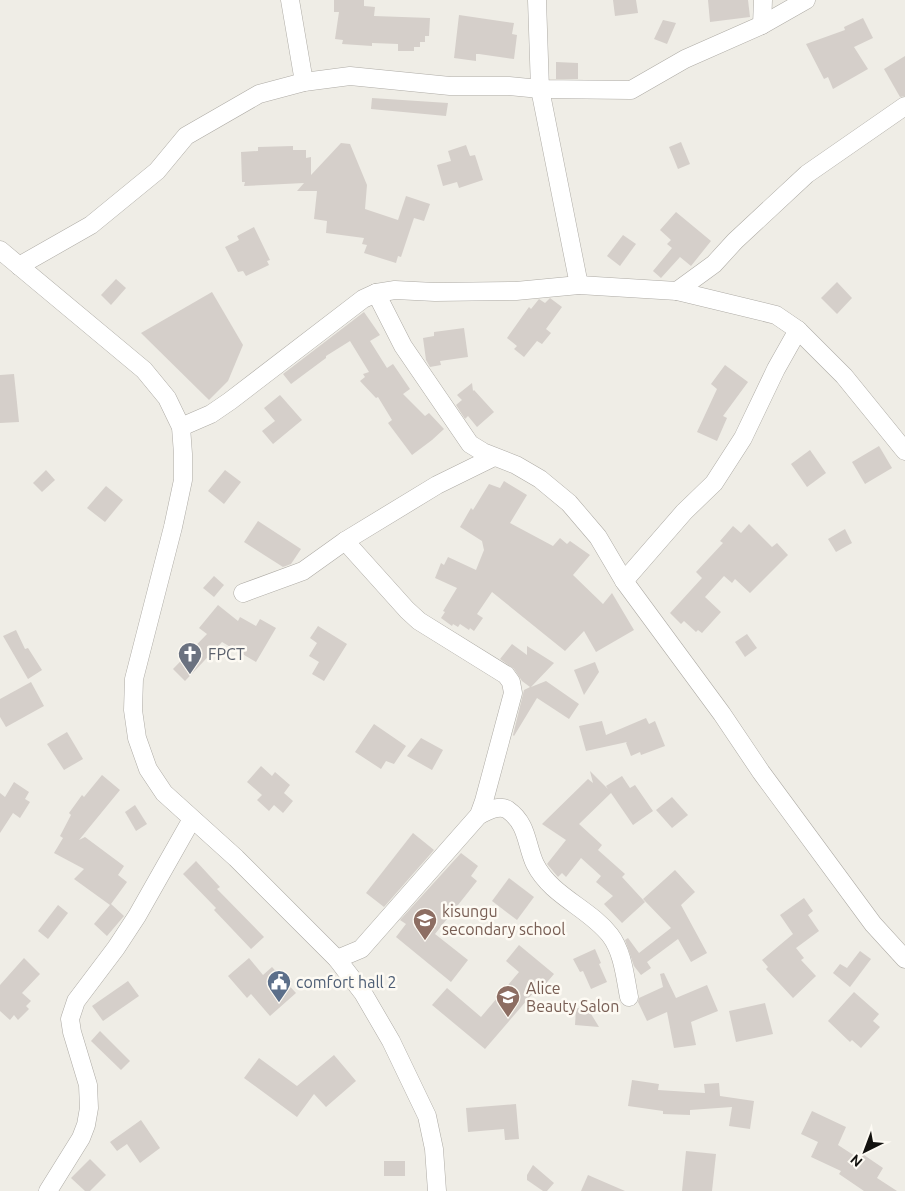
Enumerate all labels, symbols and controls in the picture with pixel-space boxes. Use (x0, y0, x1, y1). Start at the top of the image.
church icon: FPCT (177, 641, 203, 675)
place label: FPCT (208, 645, 245, 663)
place label: kisungu secondary school (442, 902, 565, 938)
school or university icon: kisungu secondary school (412, 907, 438, 941)
public building icon: comfort hall 2 (266, 969, 292, 1003)
place label: comfort hall 2 (296, 973, 396, 991)
place label: Alice Beauty Salon (526, 979, 619, 1015)
school or university icon: Alice Beauty Salon (495, 984, 521, 1018)
north arrow (840, 1126, 890, 1176)
text: N (847, 1151, 866, 1170)

